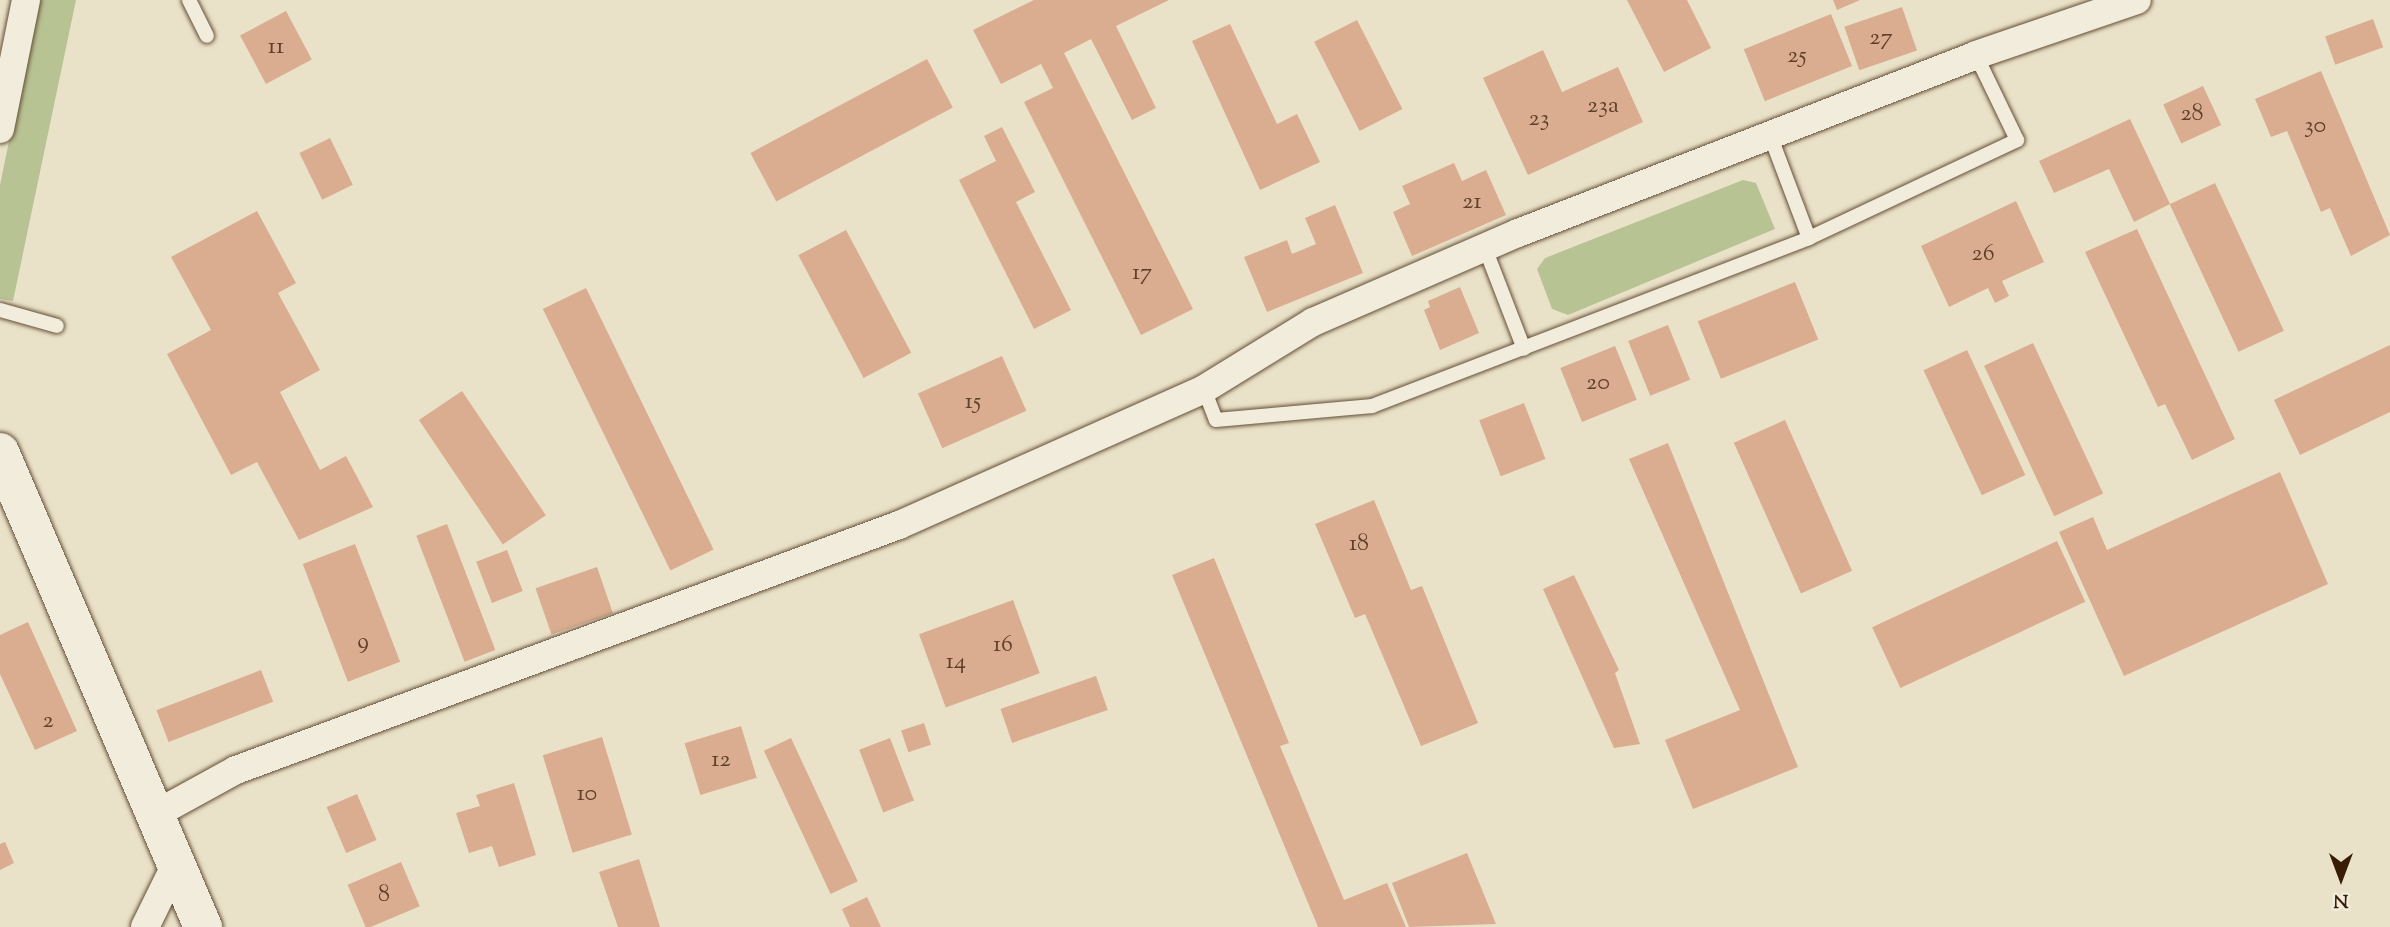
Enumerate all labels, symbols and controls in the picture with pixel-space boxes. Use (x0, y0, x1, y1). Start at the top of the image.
house number: 27 (1869, 25, 1893, 53)
house number: 11 (268, 34, 284, 62)
house number: 25 (1787, 43, 1807, 71)
house number: 23a (1587, 93, 1619, 121)
house number: 28 (2180, 101, 2204, 129)
house number: 23 (1529, 106, 1549, 134)
house number: 30 (2304, 113, 2326, 141)
house number: 21 (1462, 189, 1482, 217)
house number: 26 (1971, 241, 1995, 269)
house number: 17 (1132, 260, 1152, 288)
house number: 20 (1586, 370, 1610, 398)
house number: 15 (965, 389, 981, 417)
house number: 18 (1349, 531, 1369, 559)
house number: 9 (357, 629, 369, 657)
house number: 16 (993, 632, 1013, 660)
house number: 14 (946, 649, 966, 677)
house number: 2 (42, 708, 54, 736)
house number: 12 (711, 747, 731, 775)
house number: 10 (577, 781, 597, 809)
north arrow (2306, 843, 2376, 913)
house number: 8 (378, 882, 390, 910)
text: N (2333, 886, 2349, 913)

